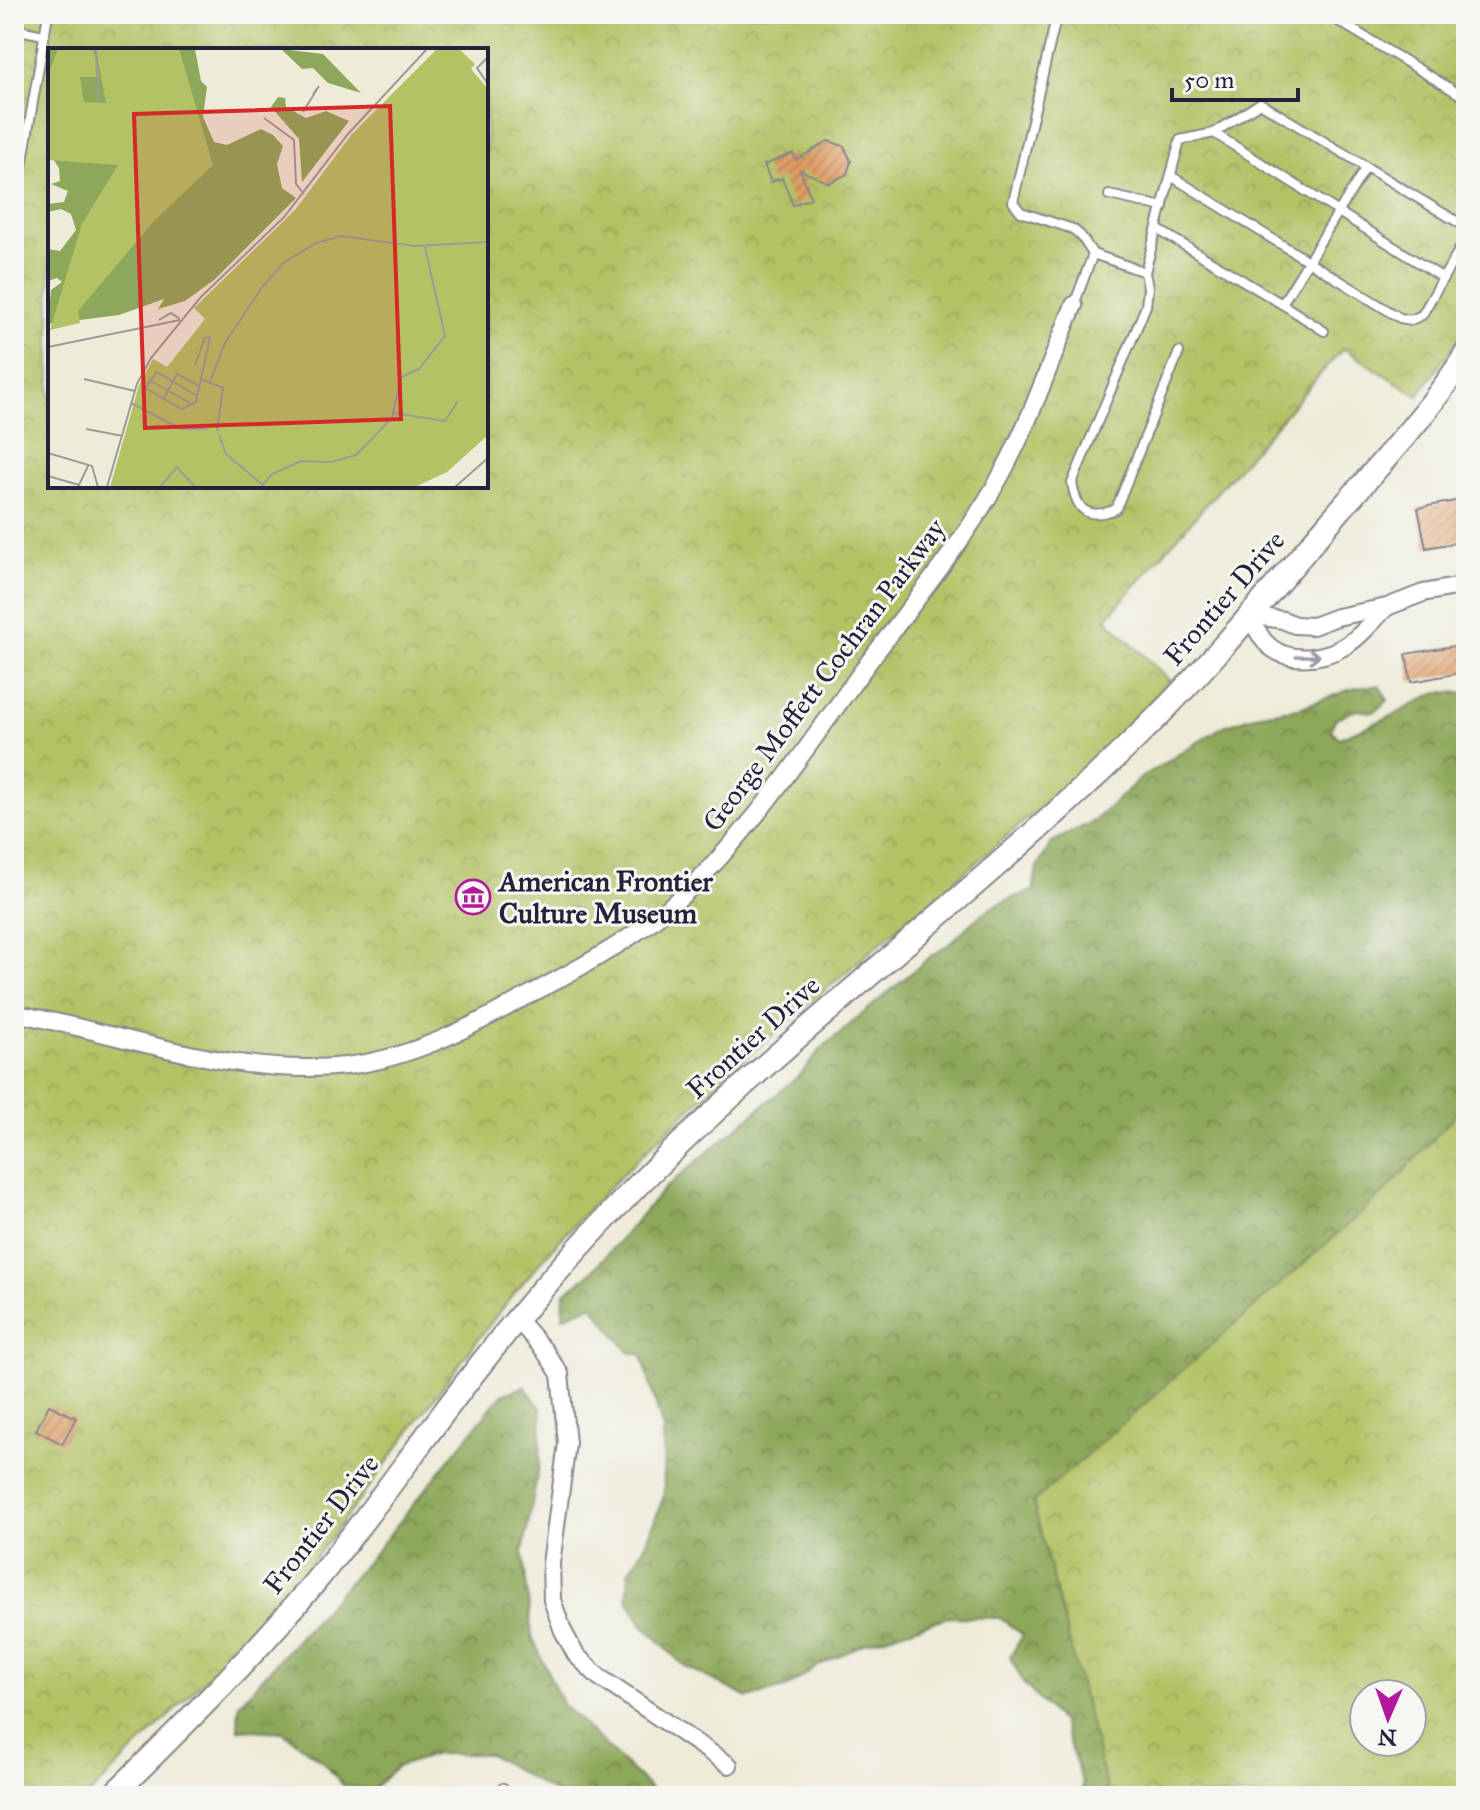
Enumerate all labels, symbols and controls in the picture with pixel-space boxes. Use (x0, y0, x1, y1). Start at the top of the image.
inset map (48, 48, 488, 488)
scale bar (1172, 52, 1298, 102)
text: 50 m (1184, 65, 1234, 95)
street label: George Moffett Cochran Parkway (695, 511, 954, 838)
street label: Frontier Drive (1156, 523, 1292, 673)
one-way arrow (1294, 648, 1321, 663)
place label: American Frontier Culture Museum (497, 864, 713, 931)
museum icon: American Frontier Culture Museum (454, 878, 492, 916)
street label: Frontier Drive (679, 968, 827, 1106)
street label: Frontier Drive (256, 1447, 386, 1601)
north arrow (1348, 1678, 1428, 1758)
text: N (1377, 1724, 1397, 1751)

